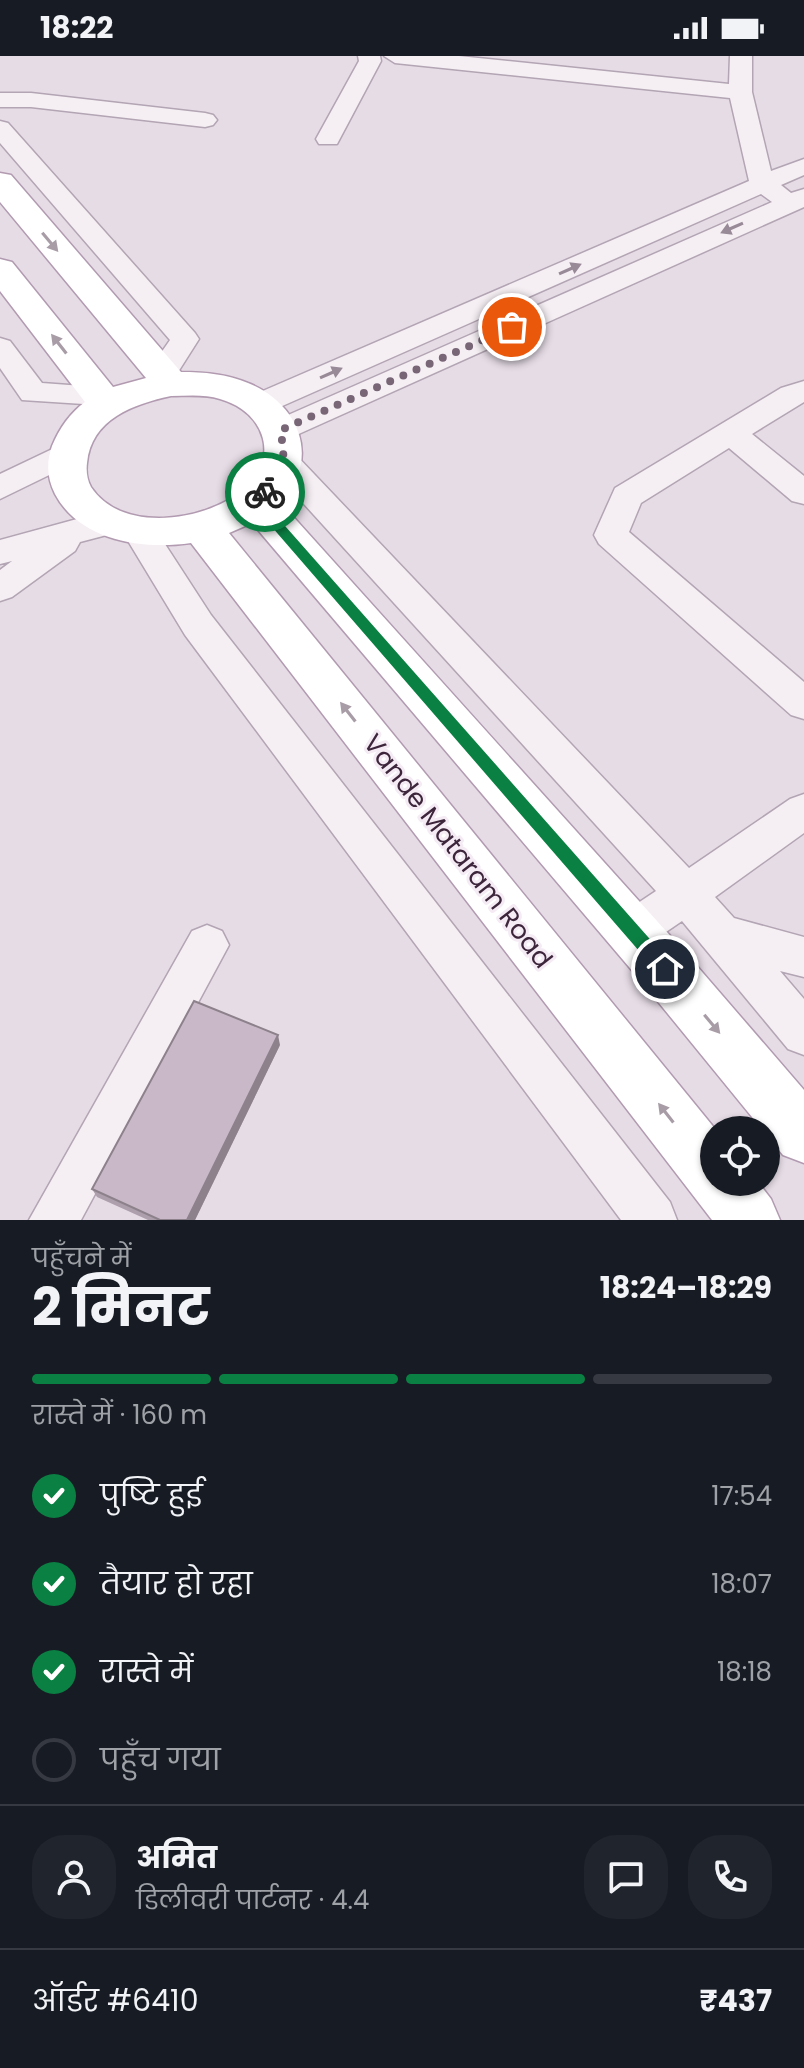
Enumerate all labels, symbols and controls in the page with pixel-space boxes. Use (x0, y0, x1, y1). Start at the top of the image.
text: 18:22 (40, 6, 114, 49)
one-way arrow (721, 222, 744, 235)
one-way arrow (41, 231, 58, 251)
one-way arrow (558, 262, 581, 275)
pin (478, 293, 546, 361)
icon: bag (490, 305, 534, 349)
one-way arrow (51, 334, 67, 354)
one-way arrow (320, 366, 343, 380)
courier (225, 452, 305, 532)
icon: bike (243, 470, 287, 514)
one-way arrow (340, 702, 356, 722)
street label: Vande Mataram Road (355, 726, 561, 976)
pin (631, 935, 699, 1003)
icon: home (643, 947, 687, 991)
one-way arrow (703, 1014, 720, 1034)
one-way arrow (658, 1103, 674, 1123)
map controls (700, 1116, 780, 1196)
button: locate (700, 1116, 780, 1196)
text: पहुँचने में (32, 1240, 131, 1276)
text: 18:24–18:29 (600, 1266, 772, 1309)
text: 2 मिनट (32, 1271, 210, 1344)
text: रास्ते में · 160 m (32, 1397, 207, 1433)
icon: check (32, 1474, 76, 1518)
text: पुष्टि हुई (100, 1474, 203, 1517)
text: 17:54 (711, 1478, 772, 1514)
icon: check (32, 1562, 76, 1606)
text: तैयार हो रहा (100, 1562, 253, 1605)
text: 18:07 (711, 1566, 772, 1602)
icon: check (32, 1650, 76, 1694)
text: रास्ते में (100, 1650, 193, 1693)
text: 18:18 (717, 1654, 772, 1690)
text: पहुँच गया (100, 1738, 221, 1781)
button: person (32, 1835, 116, 1919)
button: chat (584, 1835, 668, 1919)
button: phone (688, 1835, 772, 1919)
text: अमित (136, 1836, 217, 1879)
text: डिलीवरी पार्टनर · 4.4 (136, 1882, 369, 1918)
text: ऑर्डर #6410 (32, 1979, 198, 2022)
text: ₹437 (700, 1979, 772, 2022)

